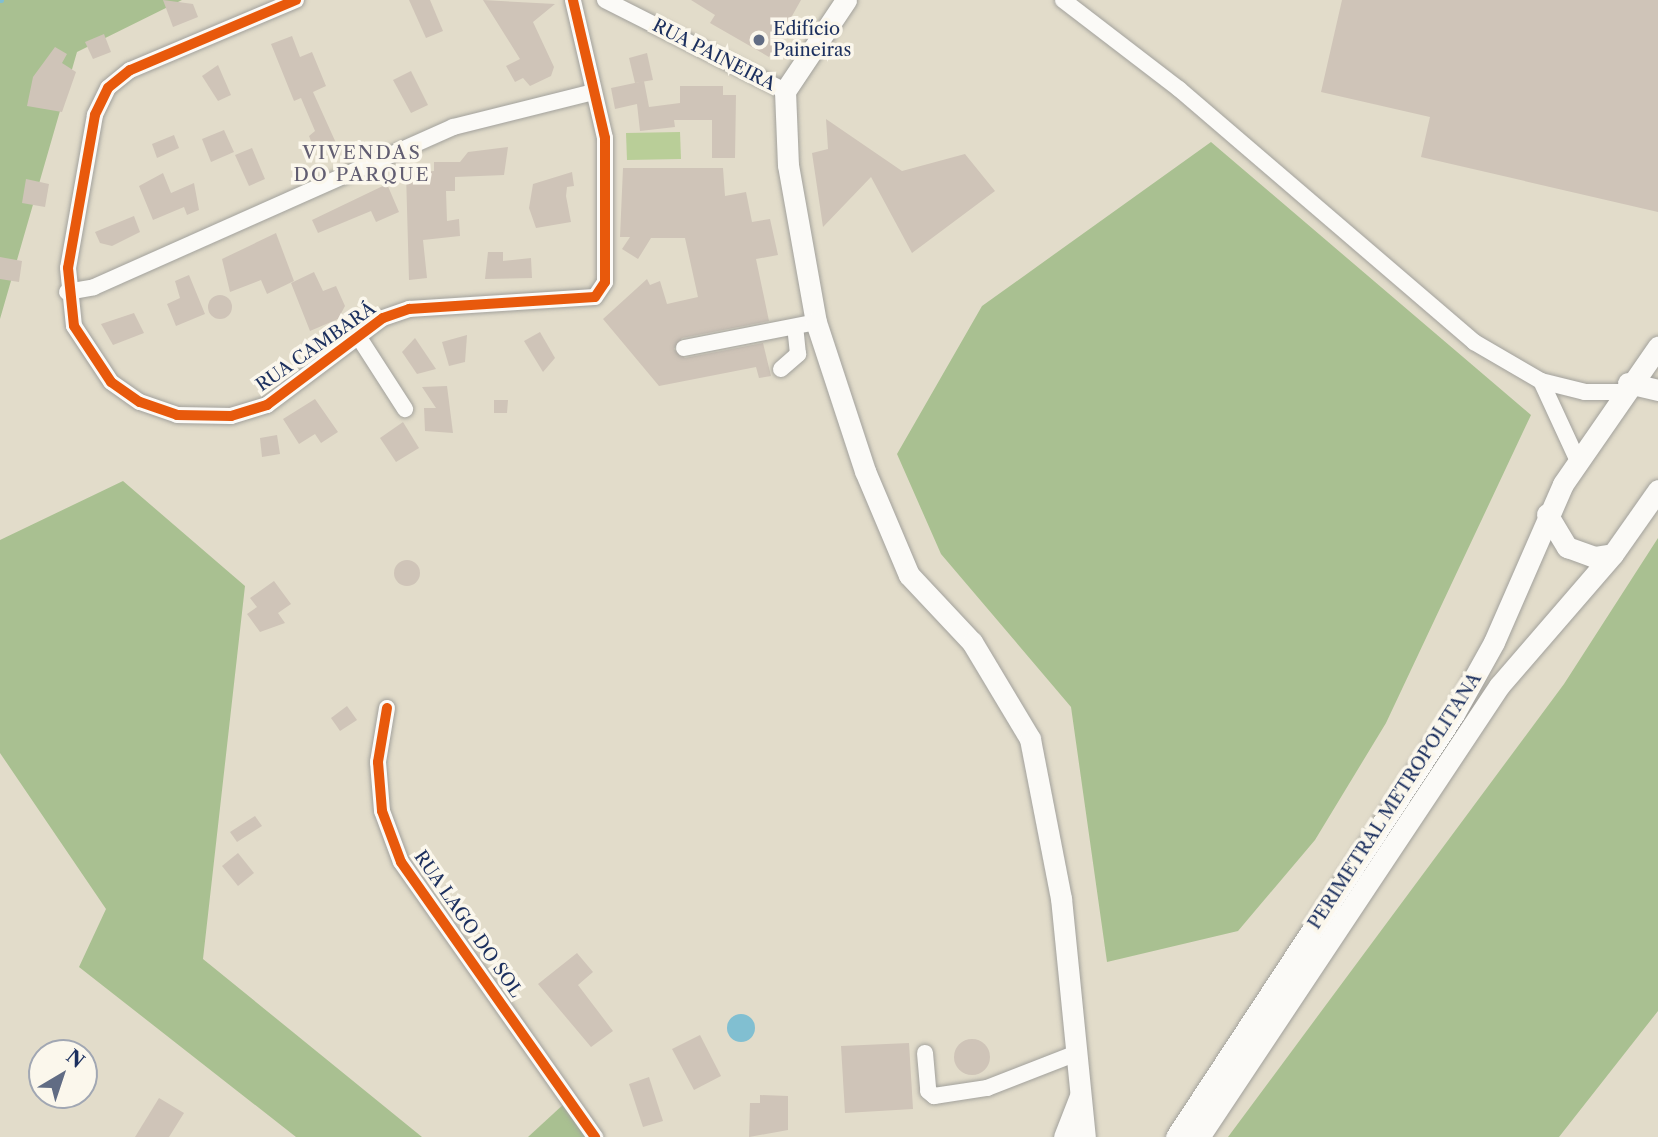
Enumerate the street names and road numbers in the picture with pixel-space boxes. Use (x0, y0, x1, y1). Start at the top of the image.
street label: RUA PAINEIRA (649, 15, 779, 95)
street label: RUA CAMBARÁ (252, 298, 380, 396)
street label: PERIMETRAL METROPOLITANA (1304, 669, 1486, 933)
street label: RUA LAGO DO SOL (409, 846, 527, 1002)

